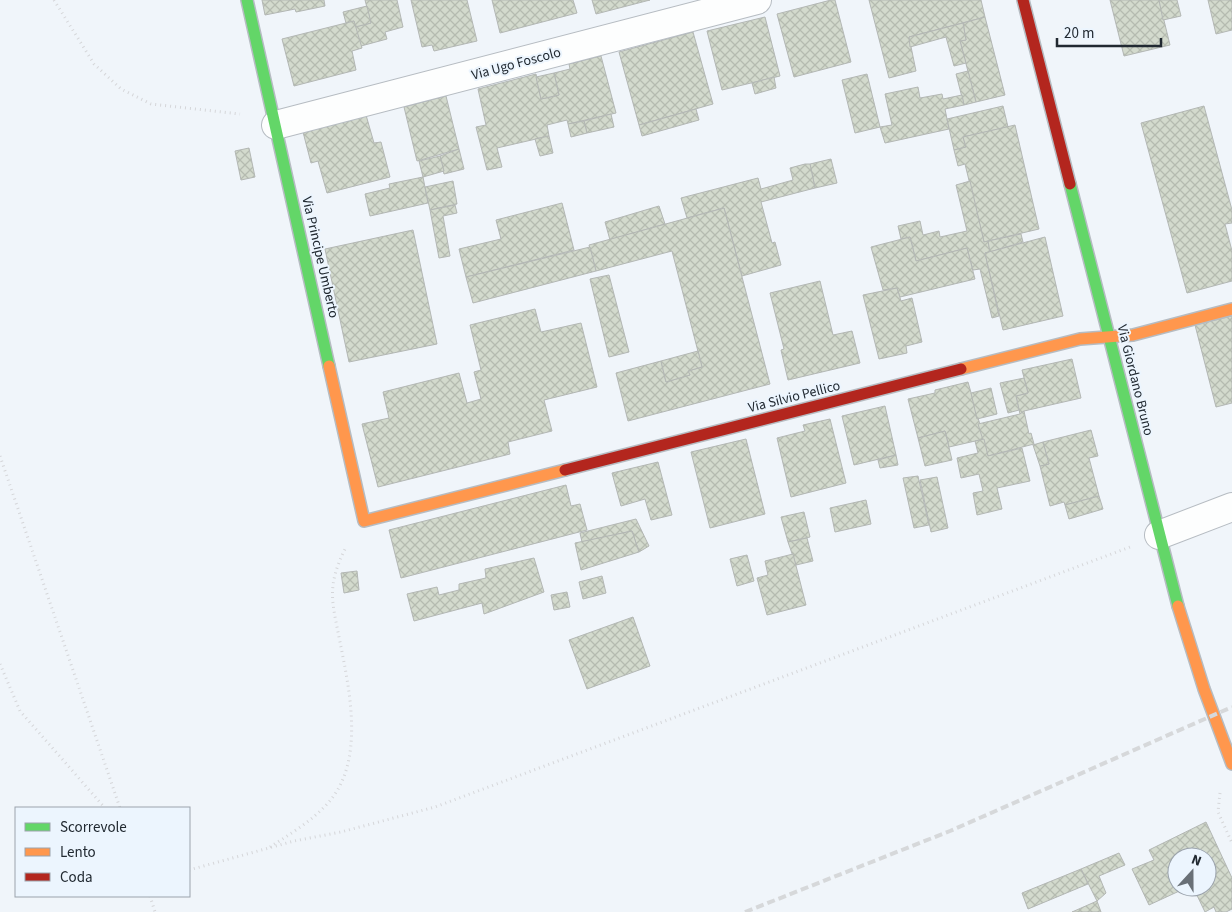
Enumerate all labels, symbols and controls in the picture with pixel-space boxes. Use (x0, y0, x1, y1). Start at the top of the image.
scale bar (1057, 15, 1161, 47)
text: 20 m (1064, 23, 1094, 44)
street label: Via Ugo Foscolo (469, 42, 563, 85)
street label: Via Principe Umberto (296, 195, 344, 320)
street label: Via Giordano Bruno (1112, 323, 1158, 438)
street label: Via Silvio Pellico (746, 376, 842, 418)
legend (15, 807, 190, 897)
text: Scorrevole (60, 817, 127, 838)
text: Lento (60, 842, 96, 863)
north arrow (1167, 847, 1217, 897)
text: N (1188, 850, 1204, 872)
text: Coda (60, 867, 93, 888)

